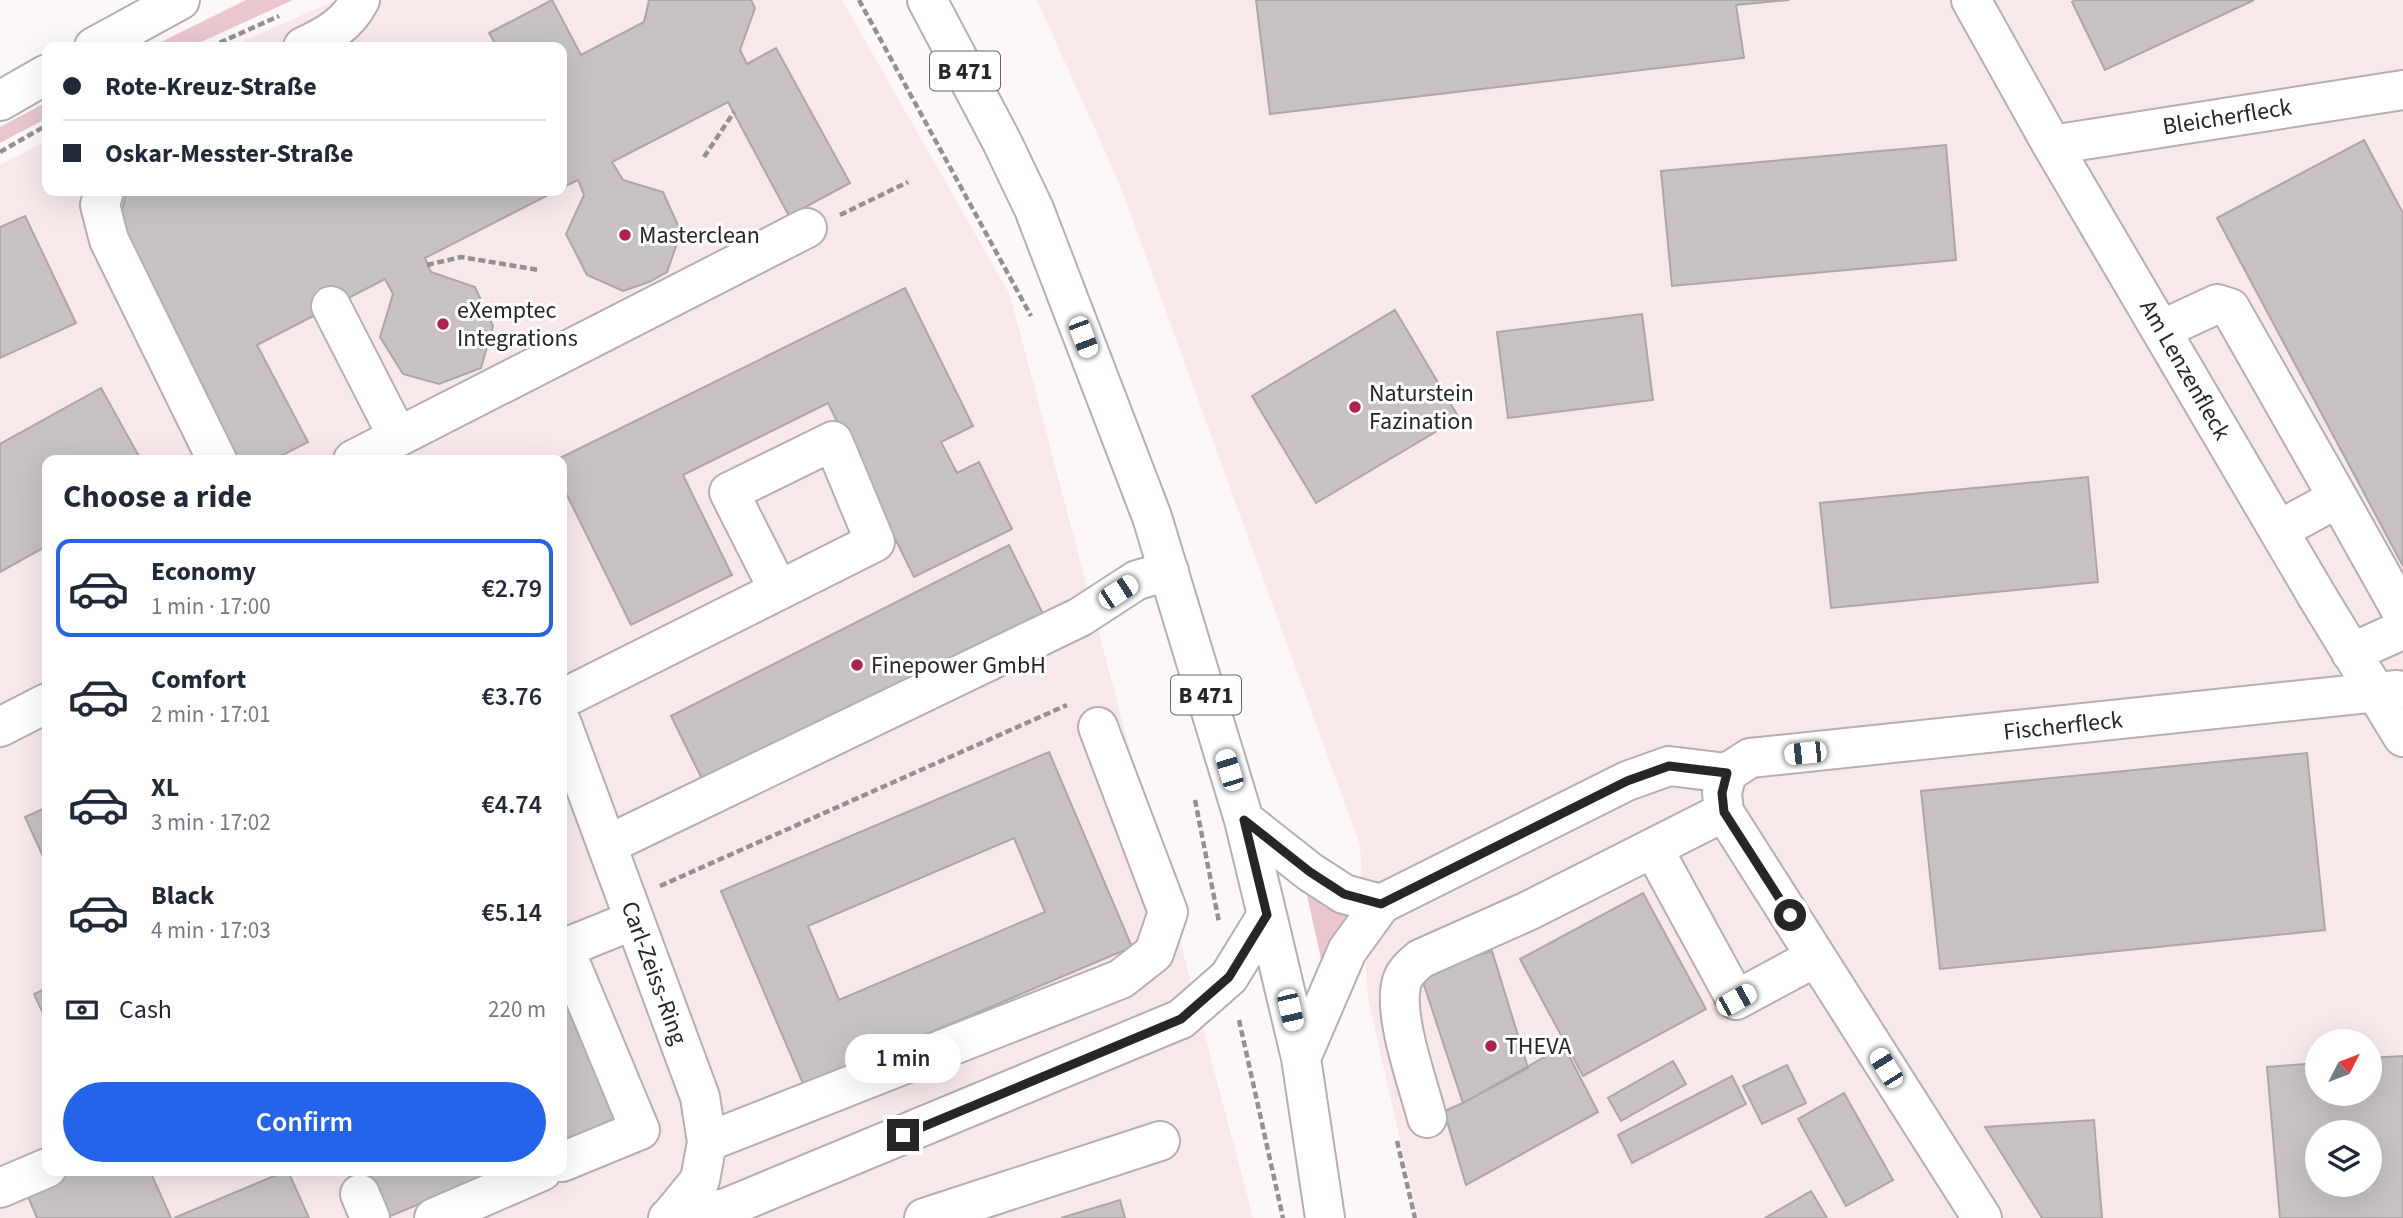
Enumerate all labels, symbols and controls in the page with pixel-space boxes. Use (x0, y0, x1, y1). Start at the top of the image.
road number: B 471 (930, 52, 1000, 90)
text: Rote-Kreuz-Straße (105, 68, 317, 105)
street label: Bleicherfleck (2160, 90, 2294, 144)
text: Oskar-Messter-Straße (105, 135, 353, 172)
place label: Masterclean (639, 218, 760, 253)
marker: Masterclean (617, 227, 633, 243)
place label: eXemptec Integrations (457, 293, 578, 356)
street label: Am Lenzenfleck (2131, 293, 2239, 447)
car (1066, 314, 1101, 360)
marker: eXemptec Integrations (435, 316, 451, 332)
place label: Naturstein Fazination (1369, 376, 1474, 439)
marker: Naturstein Fazination (1347, 399, 1363, 415)
text: Choose a ride (63, 474, 252, 520)
text: Economy (151, 553, 256, 590)
icon: car (67, 557, 130, 620)
text: €2.79 (481, 570, 542, 607)
car (1095, 572, 1142, 612)
text: 1 min · 17:00 (151, 590, 271, 623)
place label: Finepower GmbH (871, 648, 1046, 683)
marker: Finepower GmbH (849, 657, 865, 673)
text: Comfort (151, 661, 246, 698)
icon: car (67, 665, 130, 728)
road number: B 471 (1171, 676, 1241, 715)
text: €3.76 (481, 678, 542, 715)
text: 2 min · 17:01 (151, 698, 271, 731)
street label: Fischerfleck (2002, 702, 2125, 750)
car (1784, 740, 1827, 766)
car (1213, 747, 1246, 793)
text: XL (151, 769, 179, 806)
icon: car (67, 773, 130, 836)
text: €4.74 (481, 786, 542, 823)
text: 3 min · 17:02 (151, 806, 271, 839)
text: Black (151, 877, 214, 914)
icon: car (67, 881, 130, 944)
text: €5.14 (481, 894, 542, 931)
street label: Carl-Zeiss-Ring (612, 897, 696, 1049)
route start (1774, 899, 1806, 931)
text: 4 min · 17:03 (151, 914, 271, 947)
car (1713, 981, 1760, 1019)
car (1276, 987, 1305, 1033)
icon: cash (63, 991, 101, 1029)
text: Cash (119, 991, 172, 1028)
text: 220 m (488, 993, 546, 1026)
place label: THEVA (1505, 1029, 1571, 1064)
north arrow (2305, 1029, 2382, 1106)
map controls (2305, 1029, 2382, 1197)
callout: 1 min (845, 1034, 961, 1082)
marker: THEVA (1483, 1038, 1499, 1054)
text: 1 min (876, 1042, 930, 1075)
car (1866, 1045, 1907, 1091)
button: Confirm (63, 1082, 546, 1162)
route end (887, 1119, 919, 1151)
button: layers (2305, 1120, 2382, 1197)

